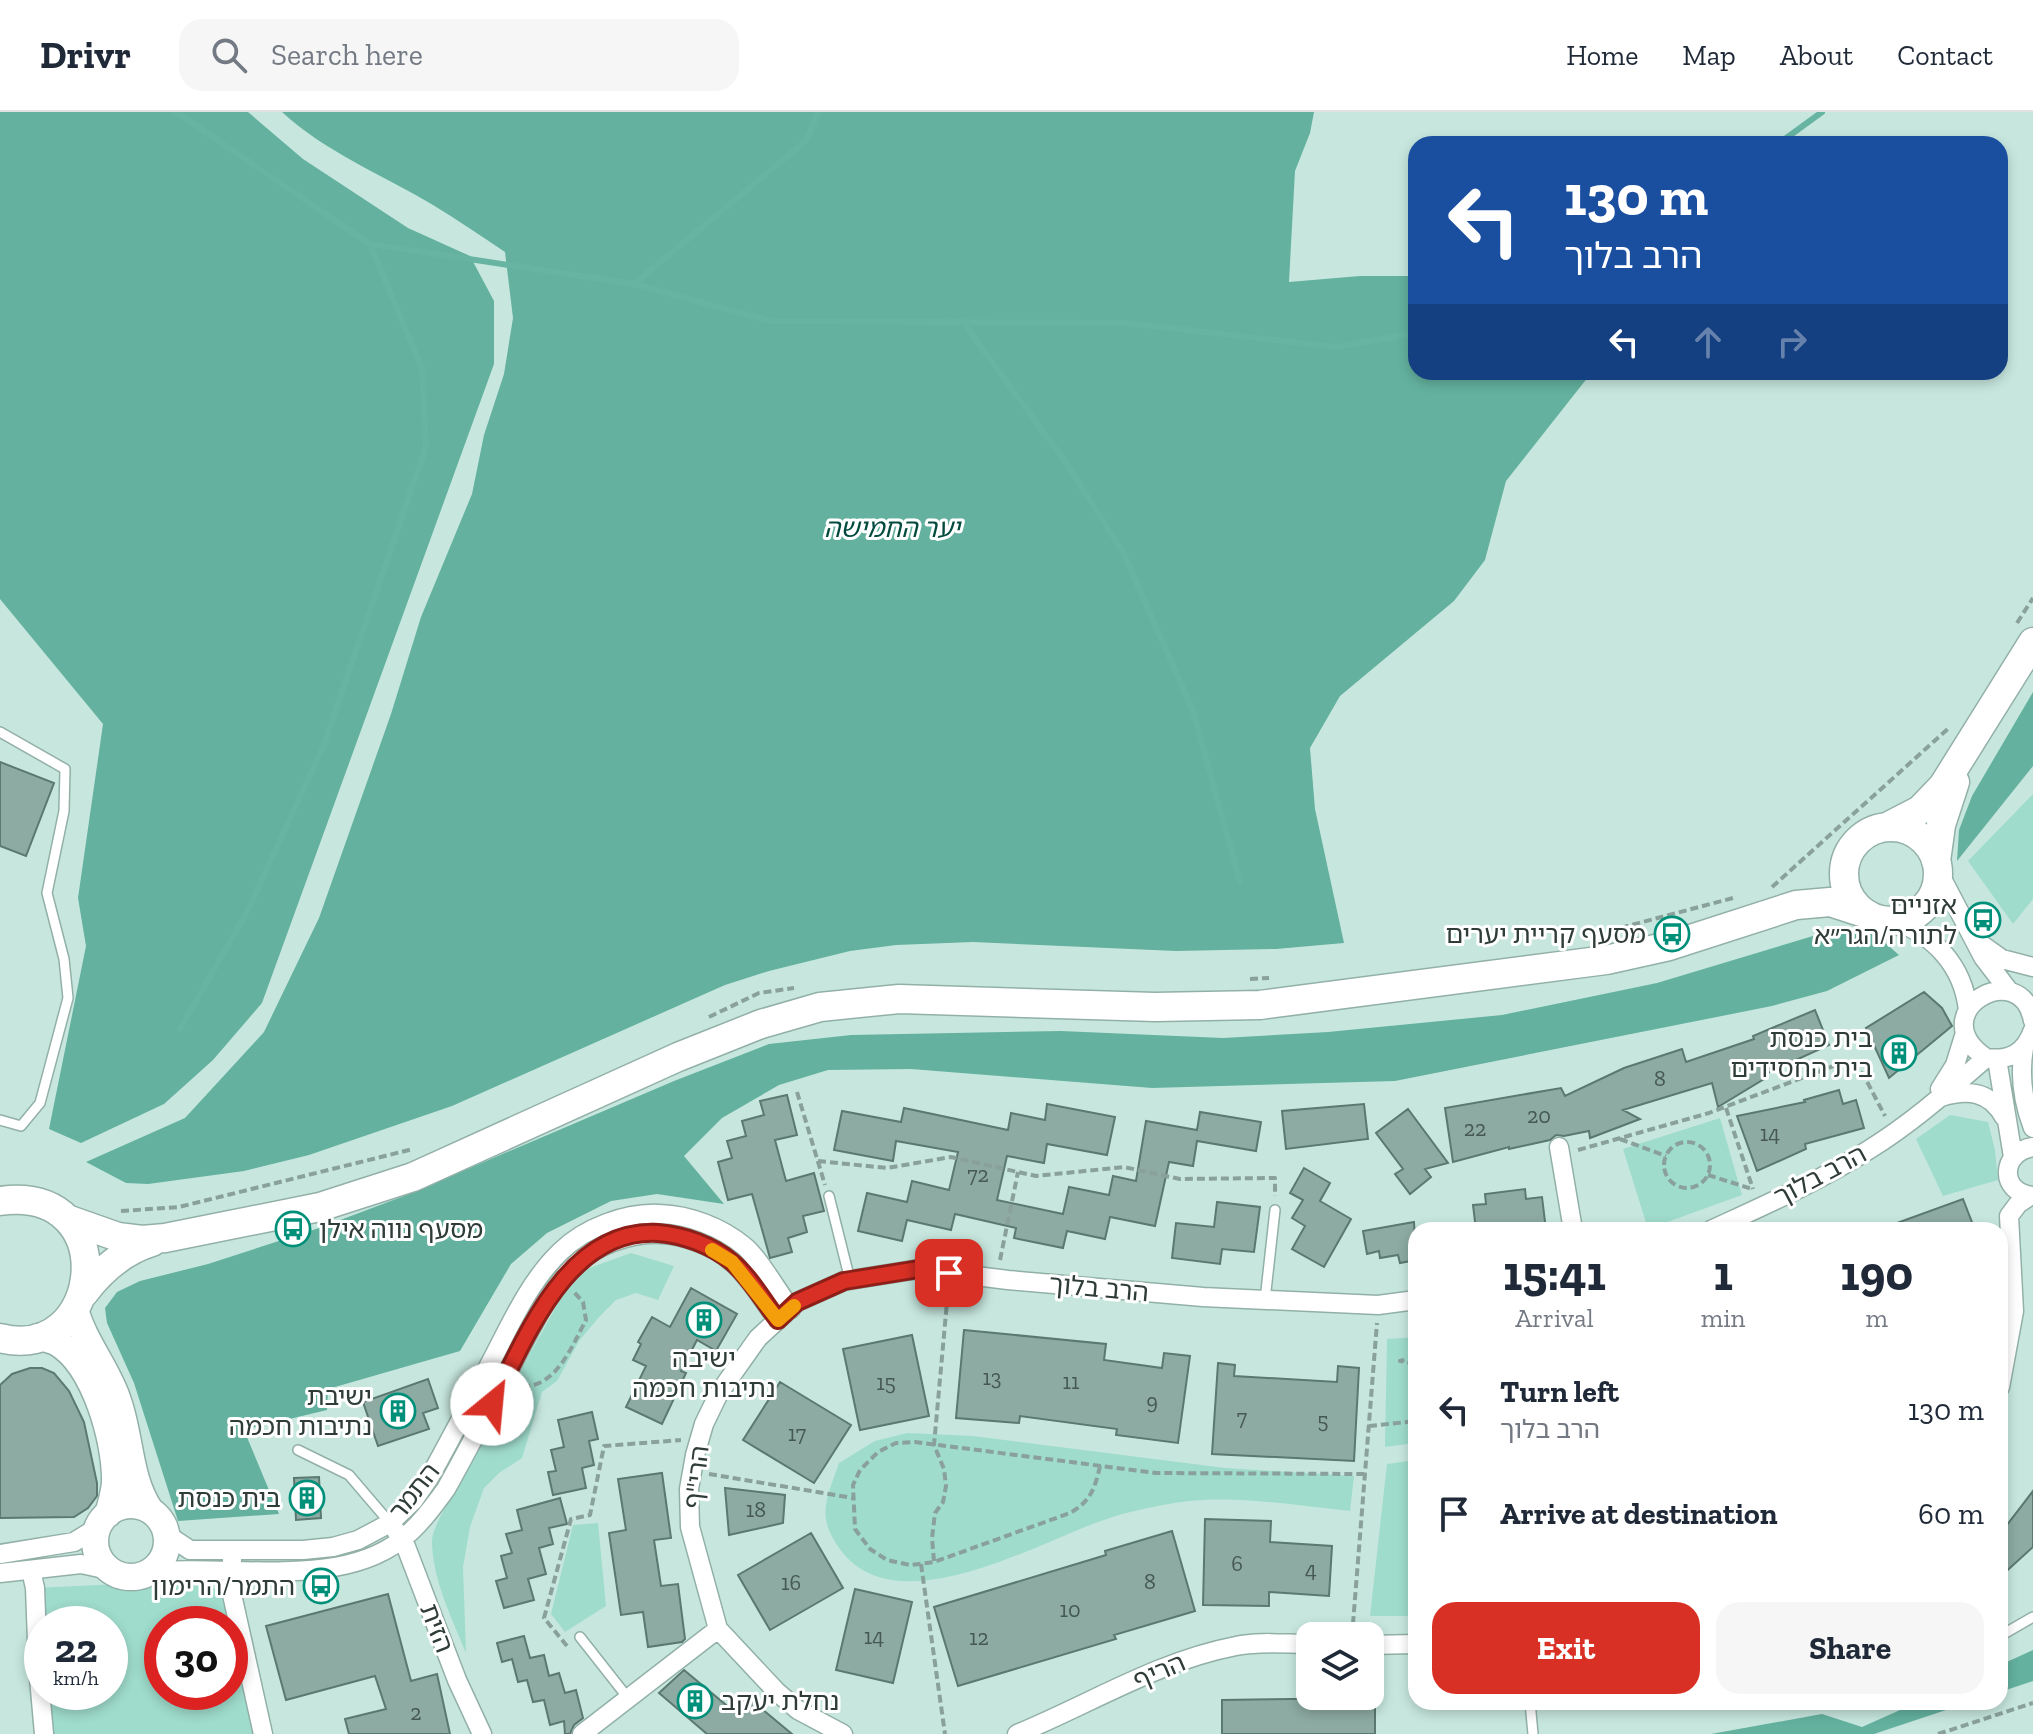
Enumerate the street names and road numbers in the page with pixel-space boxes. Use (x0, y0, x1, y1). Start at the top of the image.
street label: הרב בלוך (1768, 1137, 1872, 1213)
street label: הרב בלוך (1048, 1268, 1150, 1308)
street label: הרי"ף (676, 1444, 716, 1510)
street label: התמר (382, 1456, 446, 1526)
street label: הזית (413, 1599, 461, 1657)
street label: הריף (1128, 1646, 1190, 1696)

